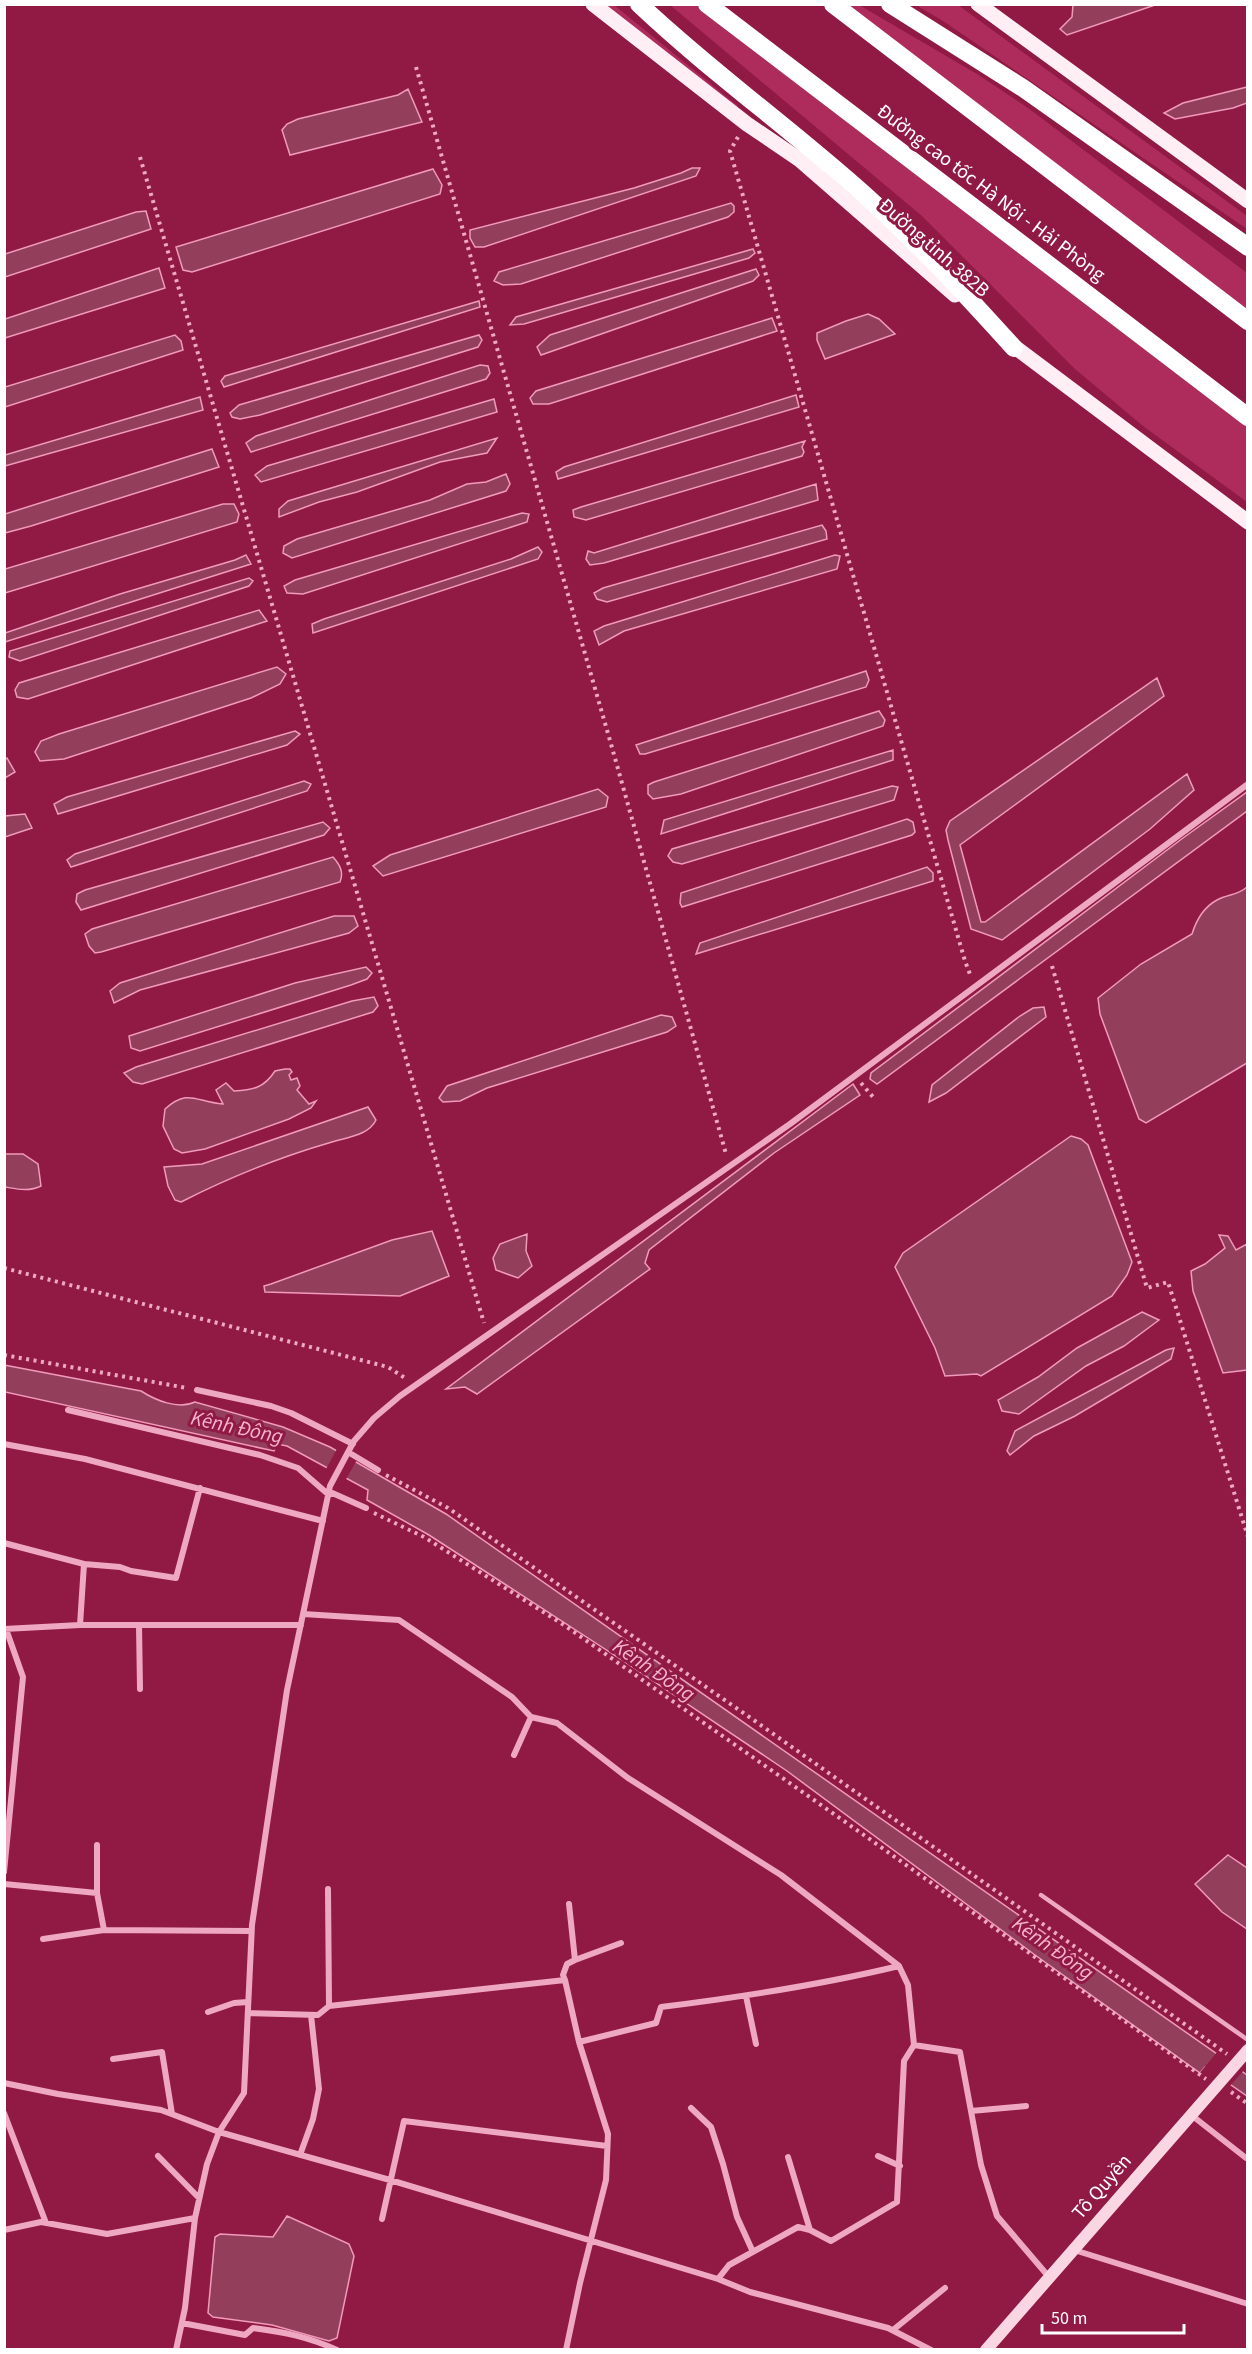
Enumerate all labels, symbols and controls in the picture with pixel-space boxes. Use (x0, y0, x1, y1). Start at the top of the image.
street label: Đường cao tốc Hà Nội - Hải Phòng (871, 98, 1111, 288)
street label: Đường tỉnh 382B (873, 192, 995, 304)
water label: Kênh Đông (188, 1403, 286, 1451)
water label: Kênh Đông (607, 1631, 701, 1709)
water label: Kênh Đông (1006, 1909, 1100, 1987)
street label: Tô Quyền (1066, 2148, 1138, 2226)
scale bar (1042, 2297, 1184, 2335)
text: 50 m (1051, 2306, 1087, 2331)

